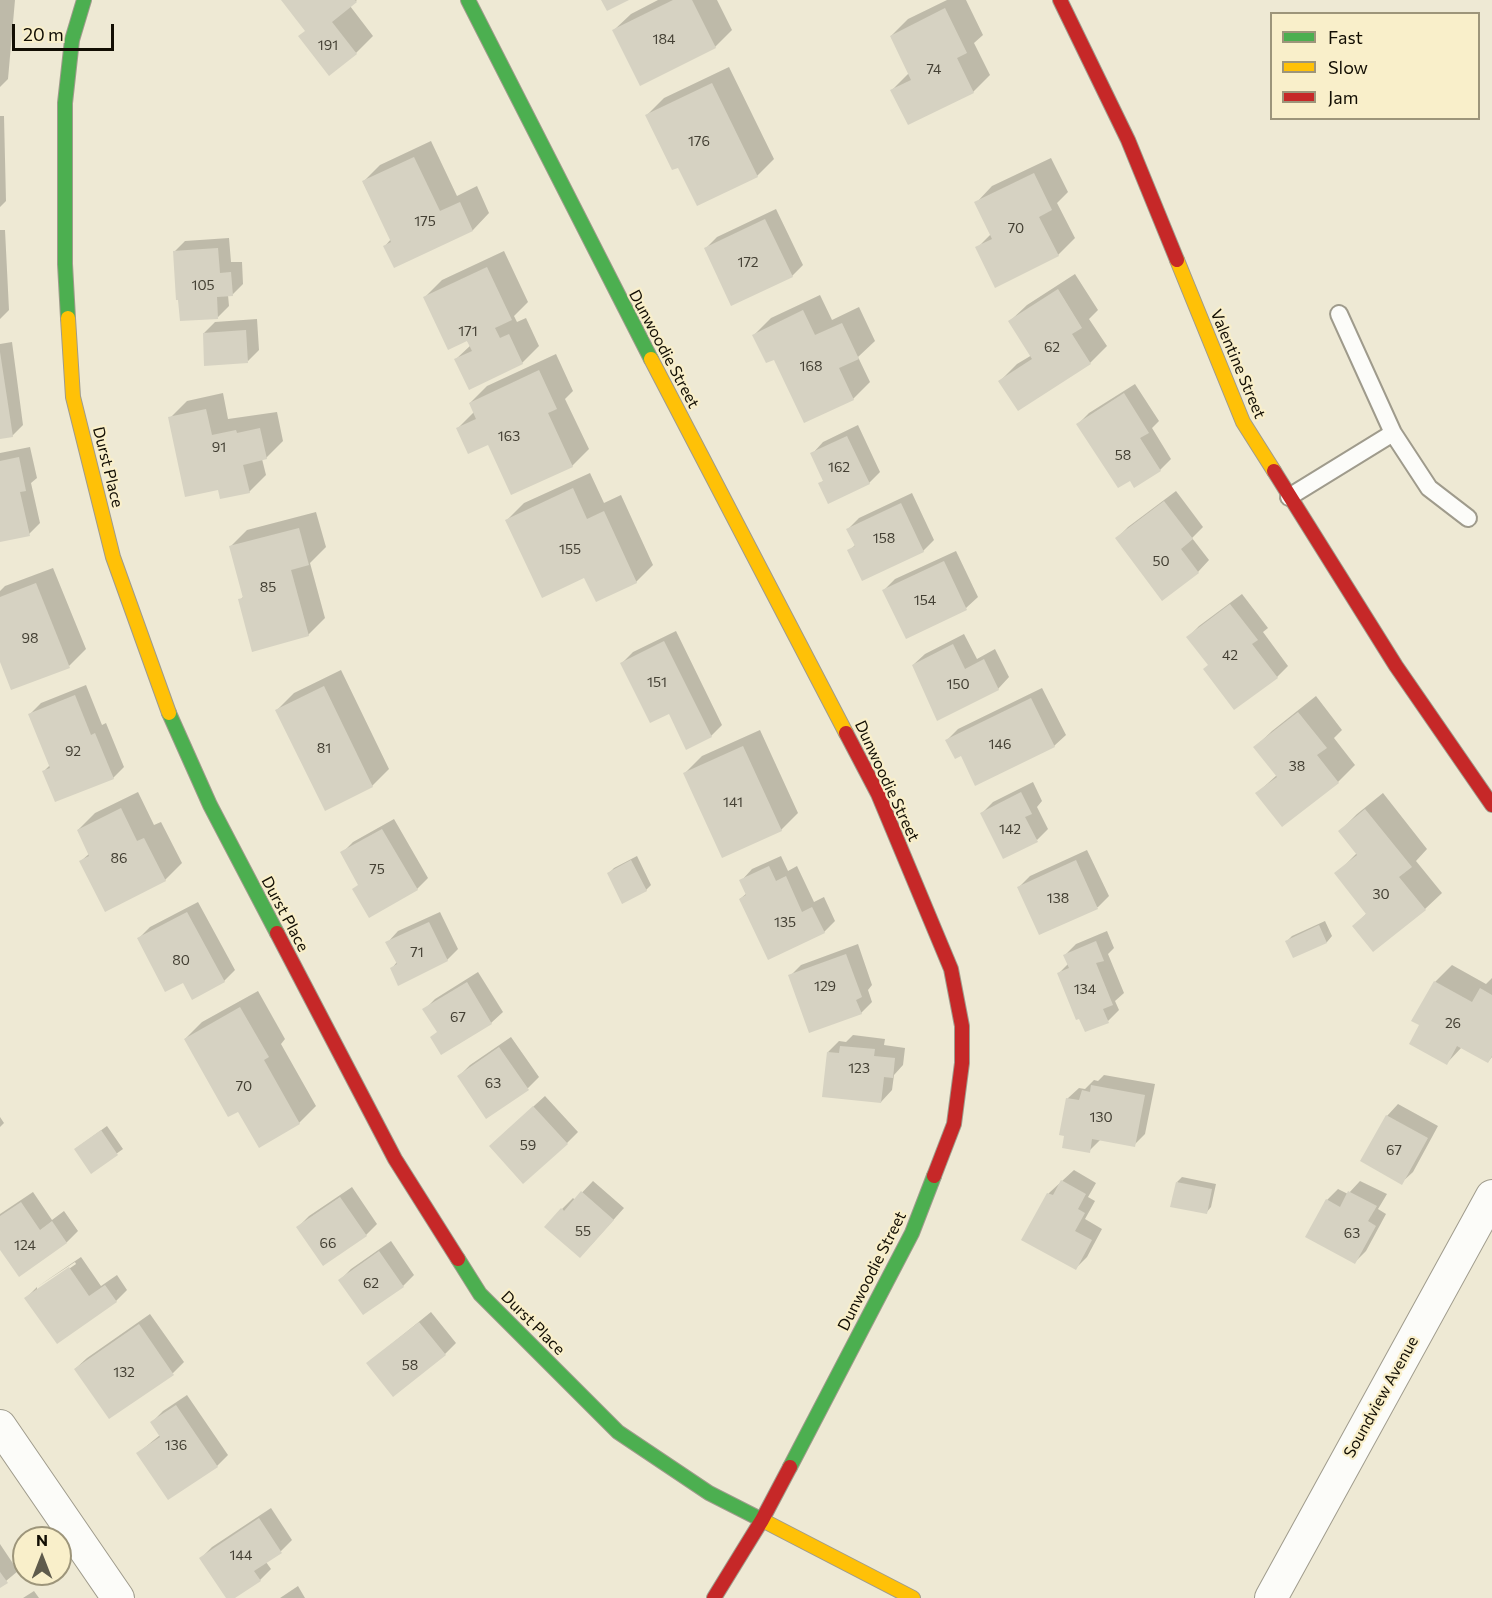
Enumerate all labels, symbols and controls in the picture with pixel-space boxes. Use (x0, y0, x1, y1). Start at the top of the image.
scale bar (15, 12, 117, 50)
legend (1270, 12, 1480, 120)
text: 20 m (23, 23, 64, 45)
text: Fast (1328, 26, 1363, 48)
house number: 184 (653, 31, 675, 47)
house number: 191 (318, 37, 338, 53)
text: Slow (1328, 56, 1368, 78)
house number: 74 (927, 61, 941, 77)
text: Jam (1328, 86, 1358, 108)
house number: 176 (688, 133, 710, 149)
house number: 175 (414, 213, 436, 229)
house number: 70 (1008, 220, 1024, 236)
house number: 172 (737, 254, 759, 270)
house number: 105 (191, 277, 215, 293)
street label: Dunwoodie Street (625, 286, 703, 412)
street label: Valentine Street (1206, 307, 1270, 421)
house number: 171 (458, 323, 478, 339)
house number: 62 (1044, 339, 1060, 355)
house number: 168 (800, 358, 822, 374)
street label: Durst Place (89, 425, 127, 509)
house number: 163 (498, 428, 520, 444)
house number: 91 (212, 439, 226, 455)
house number: 58 (1115, 447, 1131, 463)
house number: 162 (828, 459, 850, 475)
house number: 158 (873, 530, 895, 546)
house number: 155 (559, 541, 581, 557)
house number: 50 (1152, 553, 1170, 569)
house number: 85 (260, 579, 276, 595)
house number: 154 (914, 592, 936, 608)
house number: 98 (22, 630, 38, 646)
house number: 42 (1222, 647, 1238, 663)
house number: 151 (647, 674, 667, 690)
house number: 150 (946, 676, 970, 692)
street label: Dunwoodie Street (851, 717, 923, 845)
house number: 146 (989, 736, 1011, 752)
house number: 81 (317, 740, 331, 756)
house number: 92 (65, 743, 81, 759)
house number: 38 (1289, 758, 1305, 774)
house number: 141 (723, 794, 743, 810)
house number: 142 (999, 821, 1021, 837)
house number: 86 (111, 850, 127, 866)
house number: 75 (369, 861, 385, 877)
street label: Durst Place (257, 873, 313, 955)
house number: 30 (1372, 886, 1390, 902)
house number: 138 (1047, 890, 1069, 906)
house number: 135 (774, 914, 796, 930)
house number: 71 (410, 944, 424, 960)
house number: 80 (172, 952, 190, 968)
house number: 129 (814, 978, 836, 994)
house number: 134 (1074, 981, 1096, 997)
house number: 67 (450, 1009, 466, 1025)
house number: 26 (1445, 1015, 1461, 1031)
house number: 123 (848, 1060, 870, 1076)
house number: 63 (485, 1075, 501, 1091)
house number: 70 (236, 1078, 252, 1094)
house number: 130 (1089, 1109, 1113, 1125)
house number: 59 (520, 1137, 536, 1153)
house number: 67 (1386, 1142, 1402, 1158)
street label: Dunwoodie Street (834, 1208, 910, 1334)
house number: 55 (575, 1223, 591, 1239)
house number: 63 (1344, 1225, 1360, 1241)
house number: 66 (320, 1235, 336, 1251)
house number: 124 (14, 1237, 36, 1253)
house number: 62 (363, 1275, 379, 1291)
street label: Durst Place (497, 1287, 569, 1359)
street label: Soundview Avenue (1340, 1333, 1422, 1461)
house number: 58 (402, 1357, 418, 1373)
house number: 132 (113, 1364, 135, 1380)
house number: 136 (165, 1437, 187, 1453)
north arrow (12, 1526, 72, 1586)
text: N (36, 1530, 48, 1549)
house number: 144 (230, 1547, 252, 1563)

